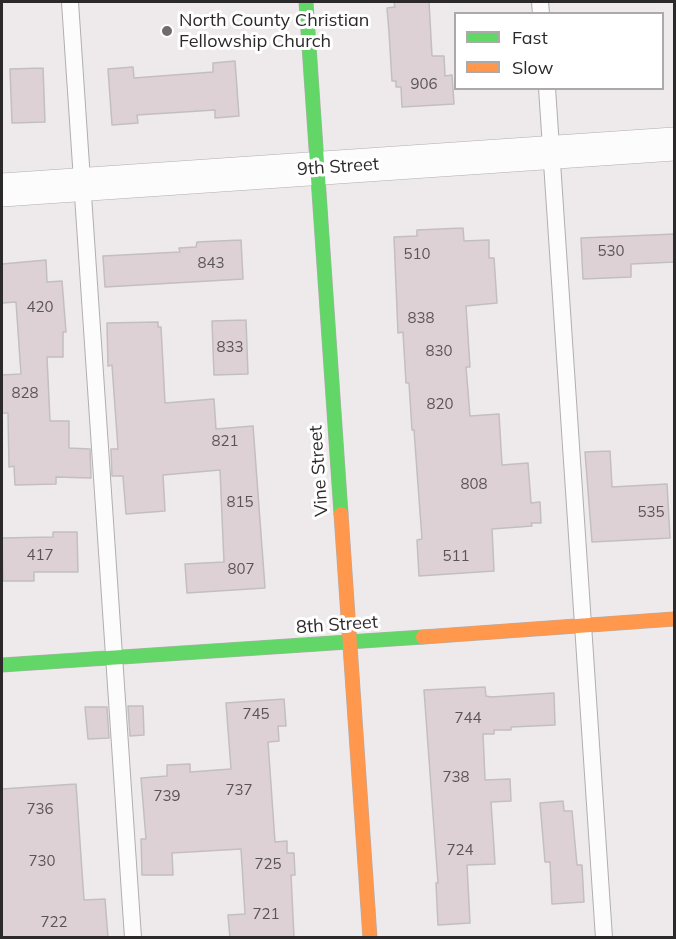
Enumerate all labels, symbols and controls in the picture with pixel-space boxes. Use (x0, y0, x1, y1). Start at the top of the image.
place label: North County Christian Fellowship Church (179, 10, 369, 52)
legend (454, 12, 664, 90)
marker: North County Christian Fellowship Church (160, 24, 174, 38)
text: Fast (512, 26, 548, 49)
text: Slow (512, 56, 553, 79)
house number: 906 (411, 75, 437, 93)
street label: 9th Street (296, 153, 380, 181)
house number: 530 (598, 242, 624, 260)
house number: 510 (404, 245, 430, 263)
house number: 843 (198, 254, 224, 272)
house number: 420 (27, 298, 53, 316)
house number: 838 (408, 309, 434, 327)
house number: 833 (217, 338, 243, 356)
house number: 830 (426, 342, 452, 360)
house number: 828 (12, 384, 38, 402)
house number: 820 (427, 395, 453, 413)
street label: Vine Street (305, 425, 333, 517)
house number: 821 (212, 432, 238, 450)
house number: 808 (461, 475, 487, 493)
house number: 815 (227, 493, 253, 511)
house number: 535 (638, 503, 664, 521)
house number: 417 (27, 546, 53, 564)
house number: 511 (443, 547, 469, 565)
house number: 807 (228, 560, 254, 578)
street label: 8th Street (295, 611, 379, 639)
house number: 745 (243, 705, 269, 723)
house number: 744 (455, 709, 481, 727)
house number: 738 (443, 768, 469, 786)
house number: 737 (226, 781, 252, 799)
house number: 739 (154, 787, 180, 805)
house number: 736 (27, 800, 53, 818)
house number: 724 (447, 841, 473, 859)
house number: 730 (29, 852, 55, 870)
house number: 725 (255, 855, 281, 873)
house number: 721 (253, 905, 279, 923)
house number: 722 (41, 913, 67, 931)

